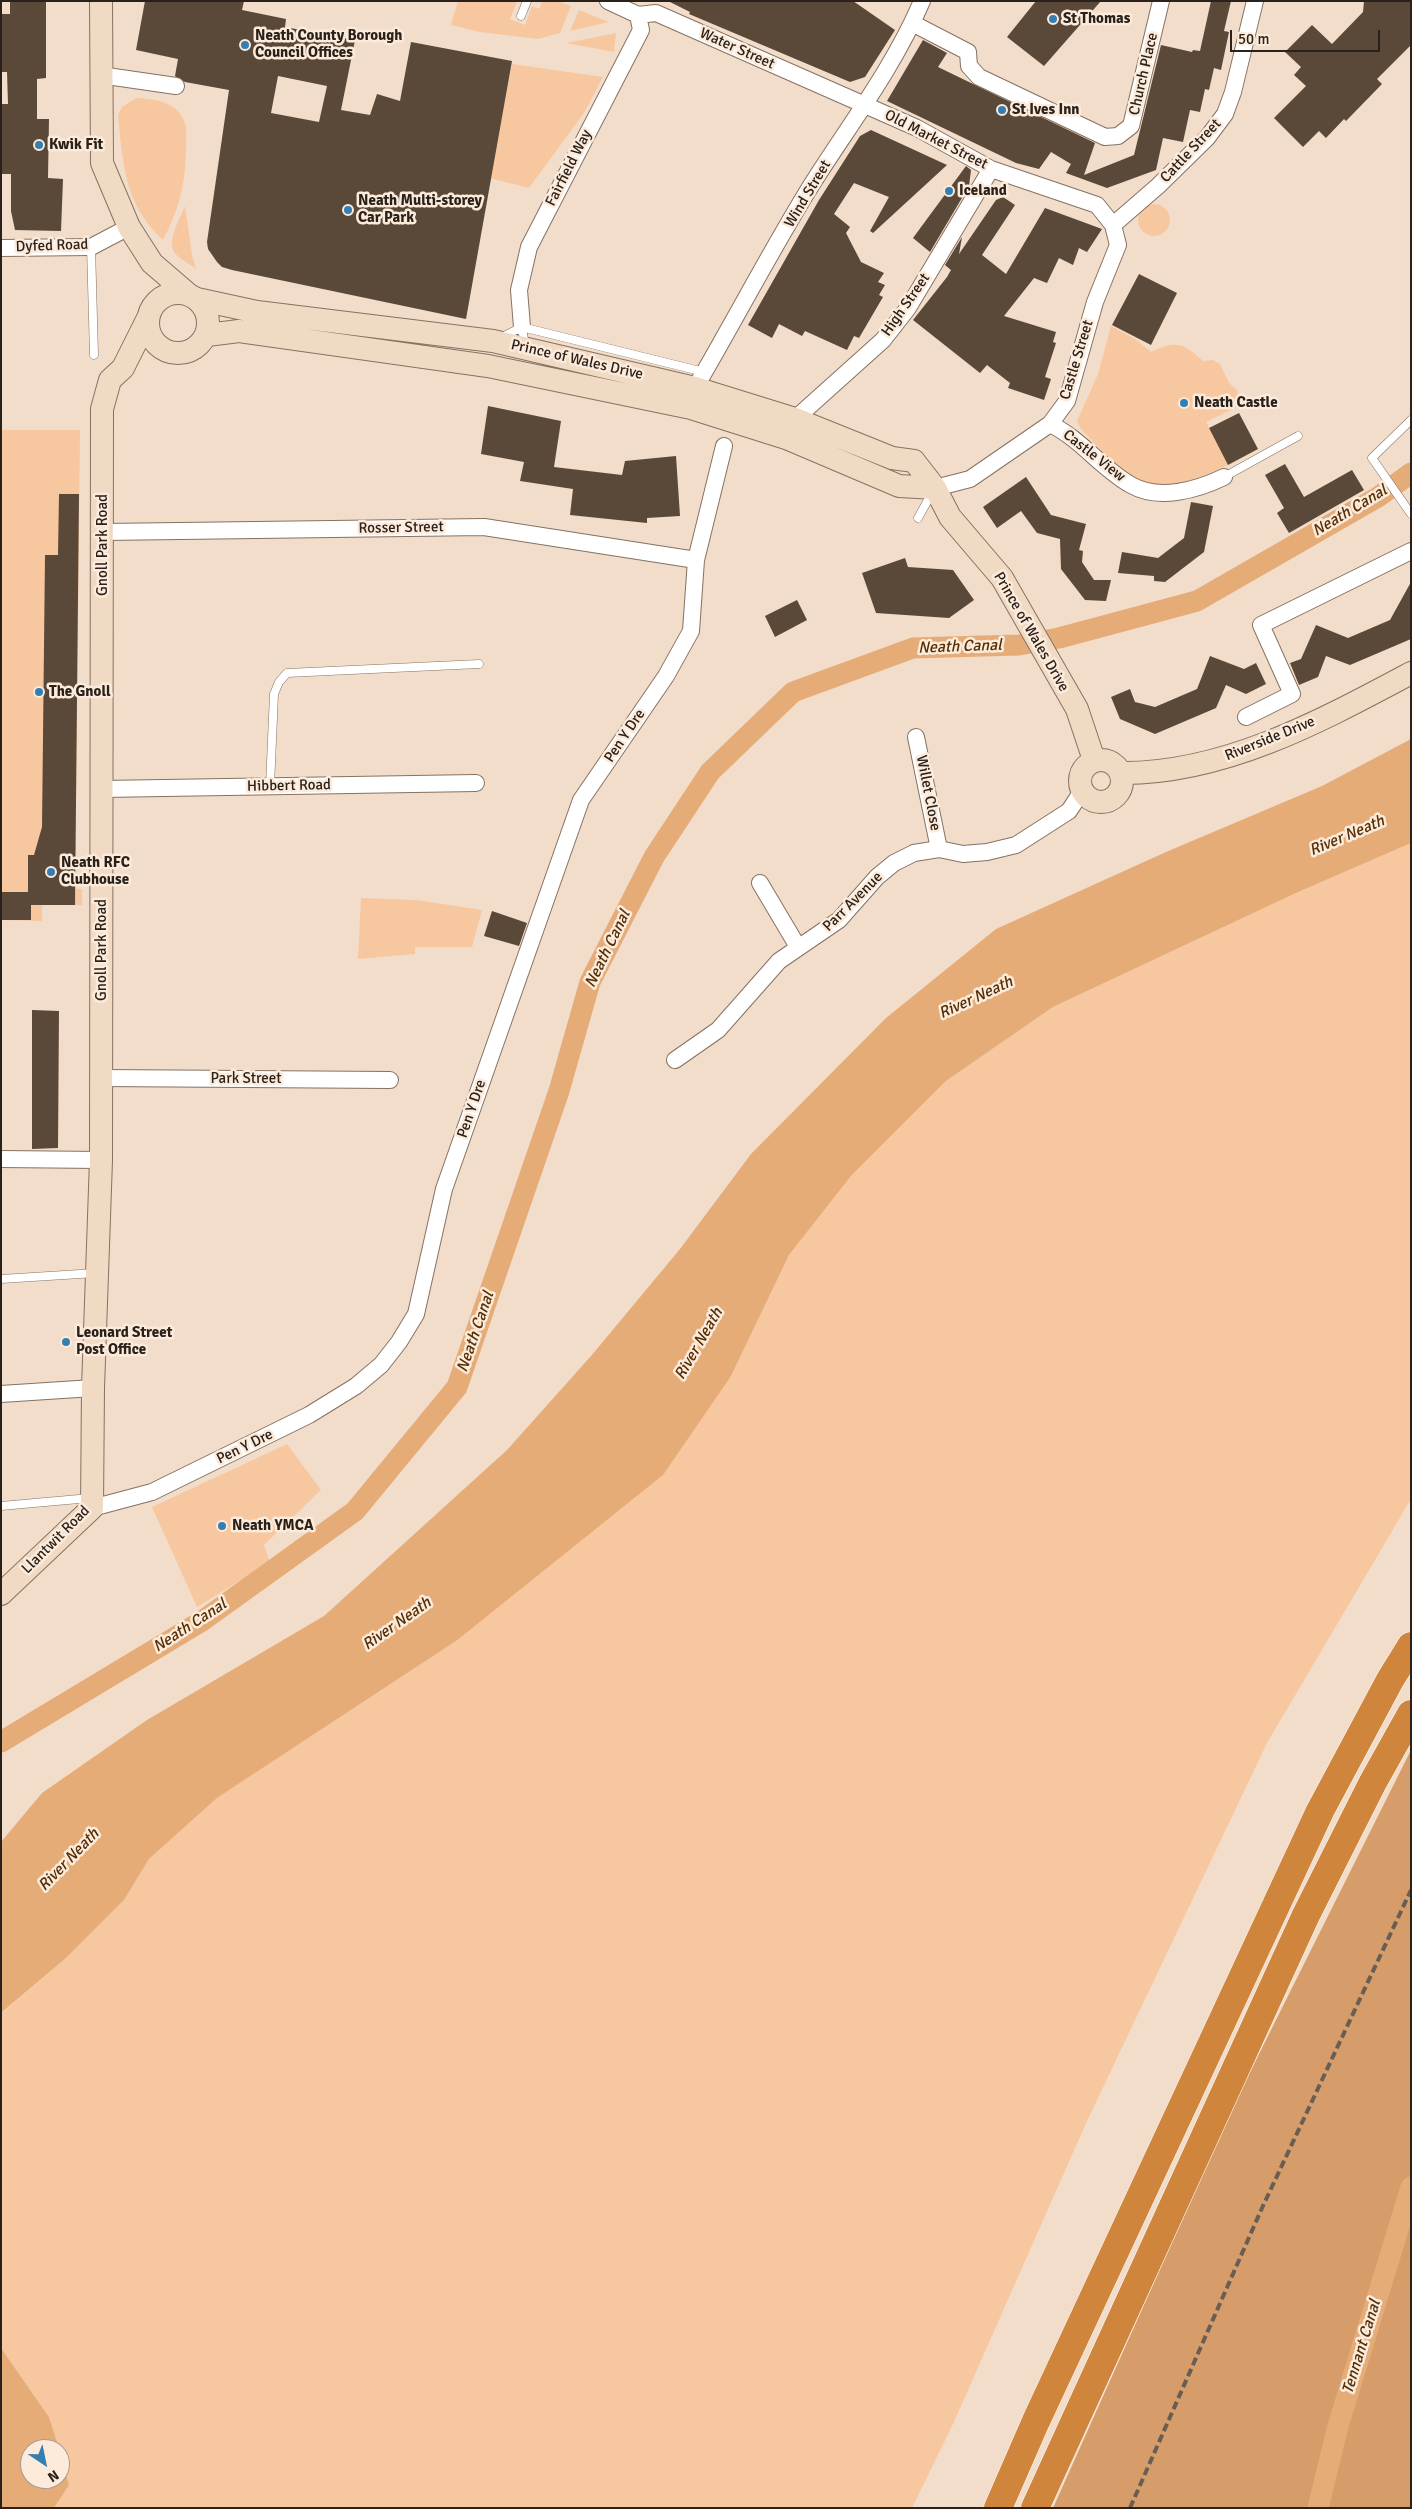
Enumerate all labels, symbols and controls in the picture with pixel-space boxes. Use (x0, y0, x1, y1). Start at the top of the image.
place label: St Thomas (1063, 10, 1130, 28)
marker: St Thomas (1047, 13, 1059, 25)
scale bar (1232, 20, 1382, 52)
street label: Water Street (697, 24, 777, 74)
place label: Neath County Borough Council Offices (255, 27, 402, 62)
text: 50 m (1238, 30, 1269, 48)
street label: Church Place (1126, 31, 1162, 117)
marker: Neath County Borough Council Offices (239, 39, 251, 51)
place label: St Ives Inn (1012, 101, 1080, 119)
marker: St Ives Inn (996, 104, 1008, 116)
street label: Old Market Street (882, 106, 990, 174)
street label: Cattle Street (1157, 115, 1225, 187)
street label: Fairfield Way (542, 127, 596, 209)
place label: Kwik Fit (49, 136, 103, 154)
marker: Kwik Fit (33, 139, 45, 151)
street label: Wind Street (781, 157, 835, 231)
place label: Iceland (959, 182, 1007, 200)
marker: Iceland (943, 185, 955, 197)
place label: Neath Multi-storey Car Park (358, 192, 482, 227)
marker: Neath Multi-storey Car Park (342, 204, 354, 216)
street label: Dyfed Road (15, 236, 89, 256)
street label: High Street (878, 270, 934, 340)
street label: Castle Street (1056, 318, 1098, 402)
street label: Prince of Wales Drive (509, 336, 645, 384)
place label: Neath Castle (1194, 394, 1278, 412)
marker: Neath Castle (1178, 397, 1190, 409)
street label: Castle View (1059, 426, 1129, 486)
water label: Neath Canal (1309, 481, 1391, 541)
street label: Gnoll Park Road (94, 494, 112, 596)
street label: Rosser Street (358, 518, 444, 538)
street label: Prince of Wales Drive (989, 569, 1073, 695)
water label: Neath Canal (918, 636, 1002, 658)
place label: The Gnoll (49, 683, 111, 701)
marker: The Gnoll (33, 686, 45, 698)
street label: Pen Y Dre (601, 706, 649, 766)
street label: Riverside Drive (1222, 713, 1318, 765)
street label: Willet Close (912, 754, 944, 832)
street label: Hibbert Road (247, 776, 331, 796)
water label: River Neath (1307, 812, 1387, 860)
place label: Neath RFC Clubhouse (61, 854, 130, 889)
marker: Neath RFC Clubhouse (45, 866, 57, 878)
street label: Parr Avenue (819, 868, 887, 936)
street label: Gnoll Park Road (93, 899, 111, 1001)
water label: Neath Canal (581, 907, 635, 991)
water label: River Neath (936, 973, 1016, 1023)
street label: Park Street (210, 1070, 282, 1088)
street label: Pen Y Dre (454, 1078, 490, 1140)
water label: Neath Canal (453, 1289, 499, 1375)
water label: River Neath (671, 1305, 727, 1383)
place label: Leonard Street Post Office (76, 1324, 172, 1359)
marker: Leonard Street Post Office (60, 1336, 72, 1348)
street label: Pen Y Dre (214, 1426, 276, 1468)
street label: Llantwit Road (18, 1502, 94, 1578)
place label: Neath YMCA (232, 1517, 314, 1535)
marker: Neath YMCA (216, 1520, 228, 1532)
water label: River Neath (359, 1593, 435, 1655)
water label: Neath Canal (150, 1595, 230, 1657)
water label: River Neath (35, 1825, 103, 1895)
water label: Tennant Canal (1339, 2298, 1385, 2396)
north arrow (20, 2439, 70, 2489)
text: N (44, 2466, 62, 2486)

